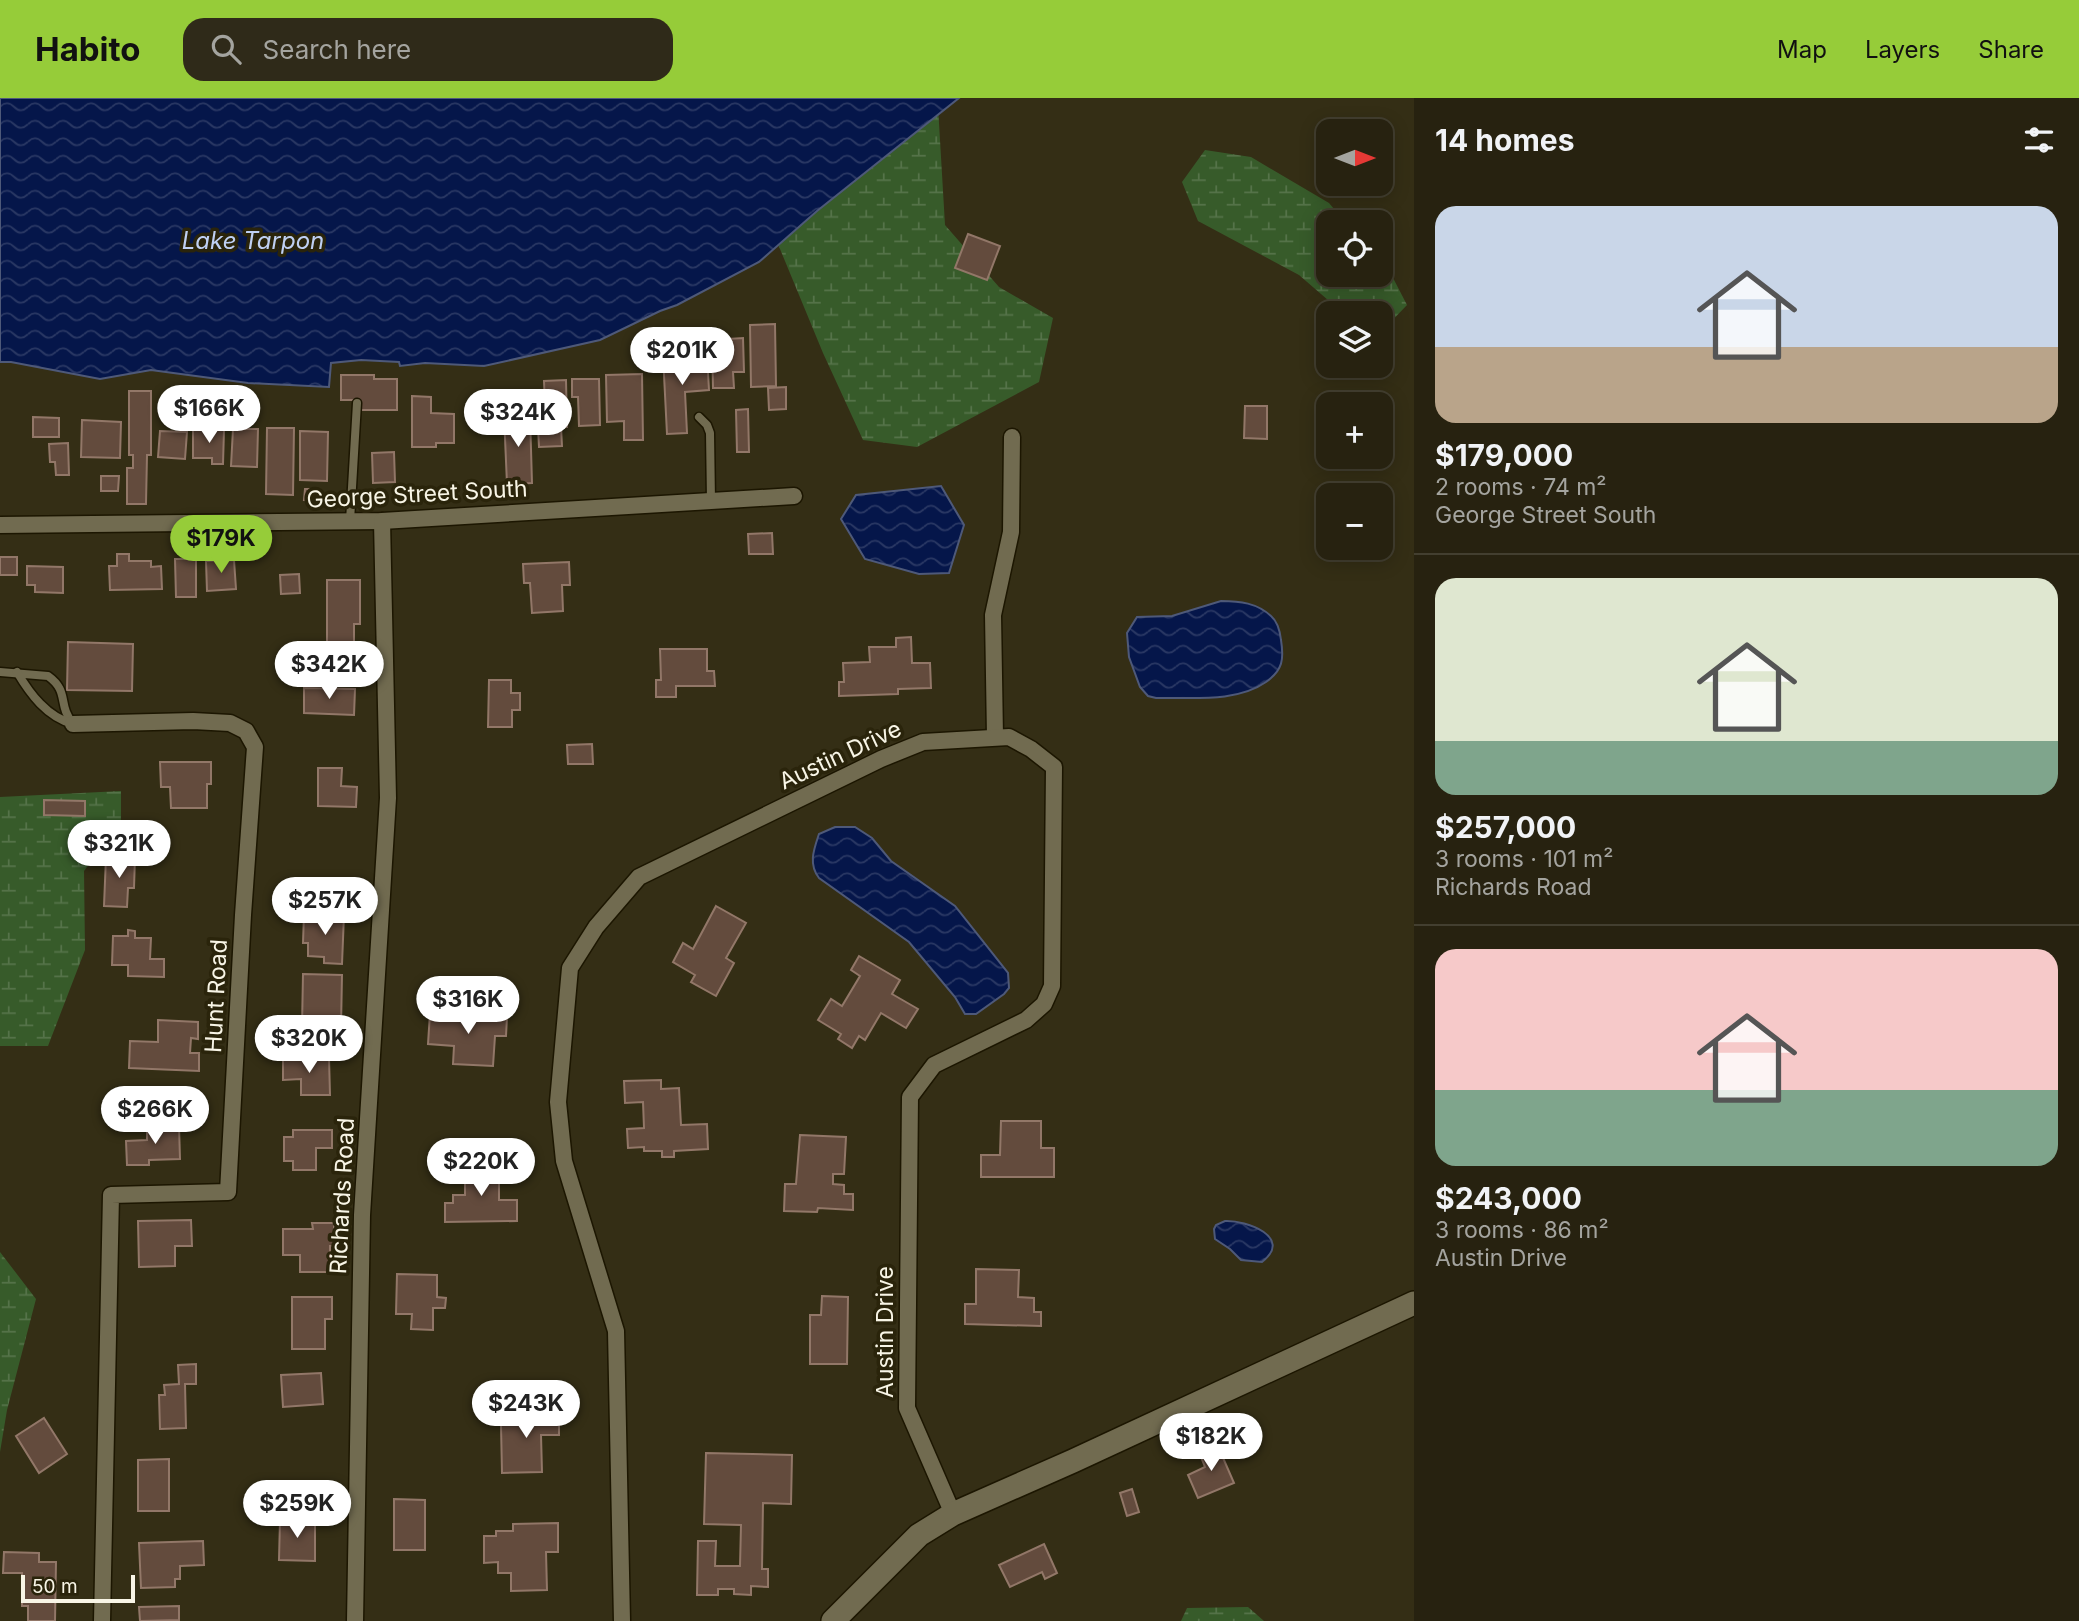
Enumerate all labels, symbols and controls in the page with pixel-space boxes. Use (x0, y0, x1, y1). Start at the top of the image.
search box (183, 18, 673, 81)
text: Habito (35, 29, 141, 69)
icon: search (207, 30, 245, 68)
text: Search here (263, 34, 411, 65)
text: Map (1777, 35, 1827, 64)
text: Layers (1865, 35, 1940, 64)
text: Share (1978, 35, 2044, 64)
north arrow (1316, 119, 1393, 196)
map controls (1316, 119, 1393, 560)
icon: filters (2020, 121, 2058, 159)
text: 14 homes (1435, 122, 1574, 158)
button: locate (1316, 210, 1393, 287)
water label: Lake Tarpon (182, 226, 324, 255)
icon: home (1684, 252, 1810, 378)
button: layers (1316, 301, 1393, 378)
pin: $201K (633, 328, 731, 387)
text: $201K (646, 336, 718, 364)
pin: $166K (160, 386, 258, 445)
pin: $324K (469, 390, 567, 449)
button: + (1316, 392, 1393, 469)
text: $166K (173, 394, 245, 422)
text: $324K (480, 398, 556, 426)
text: $179,000 (1435, 437, 1573, 473)
text: 2 rooms · 74 m² (1435, 473, 1607, 501)
street label: George Street South (306, 474, 528, 514)
button: − (1316, 483, 1393, 560)
text: George Street South (1435, 501, 1656, 529)
pin: $179K (172, 516, 270, 575)
text: $179K (186, 524, 256, 552)
icon: home (1684, 624, 1810, 750)
pin: $342K (280, 642, 378, 701)
text: $342K (291, 650, 367, 678)
street label: Austin Drive (774, 714, 906, 796)
text: $257,000 (1435, 809, 1576, 845)
pin: $321K (70, 820, 168, 880)
text: $321K (84, 829, 154, 857)
text: 3 rooms · 101 m² (1435, 845, 1613, 873)
text: Richards Road (1435, 873, 1591, 901)
pin: $257K (276, 878, 374, 937)
text: $257K (288, 886, 362, 914)
street label: Hunt Road (199, 938, 233, 1054)
pin: $316K (419, 976, 517, 1036)
text: $316K (432, 985, 504, 1013)
icon: home (1684, 995, 1810, 1121)
pin: $320K (260, 1016, 358, 1075)
text: $320K (271, 1024, 347, 1052)
pin: $266K (106, 1086, 204, 1146)
text: $266K (117, 1095, 193, 1123)
street label: Richards Road (324, 1117, 360, 1275)
pin: $220K (432, 1138, 530, 1198)
text: $220K (443, 1147, 519, 1175)
text: $243,000 (1435, 1180, 1582, 1216)
text: 3 rooms · 86 m² (1435, 1216, 1609, 1244)
text: Austin Drive (1435, 1244, 1567, 1272)
street label: Austin Drive (871, 1266, 899, 1398)
pin: $243K (477, 1380, 575, 1440)
text: $243K (488, 1389, 564, 1417)
pin: $182K (1162, 1414, 1260, 1473)
text: $182K (1176, 1422, 1246, 1450)
pin: $259K (248, 1480, 346, 1540)
text: $259K (259, 1489, 335, 1517)
scale bar (21, 1572, 135, 1604)
text: 50 m (32, 1575, 78, 1598)

